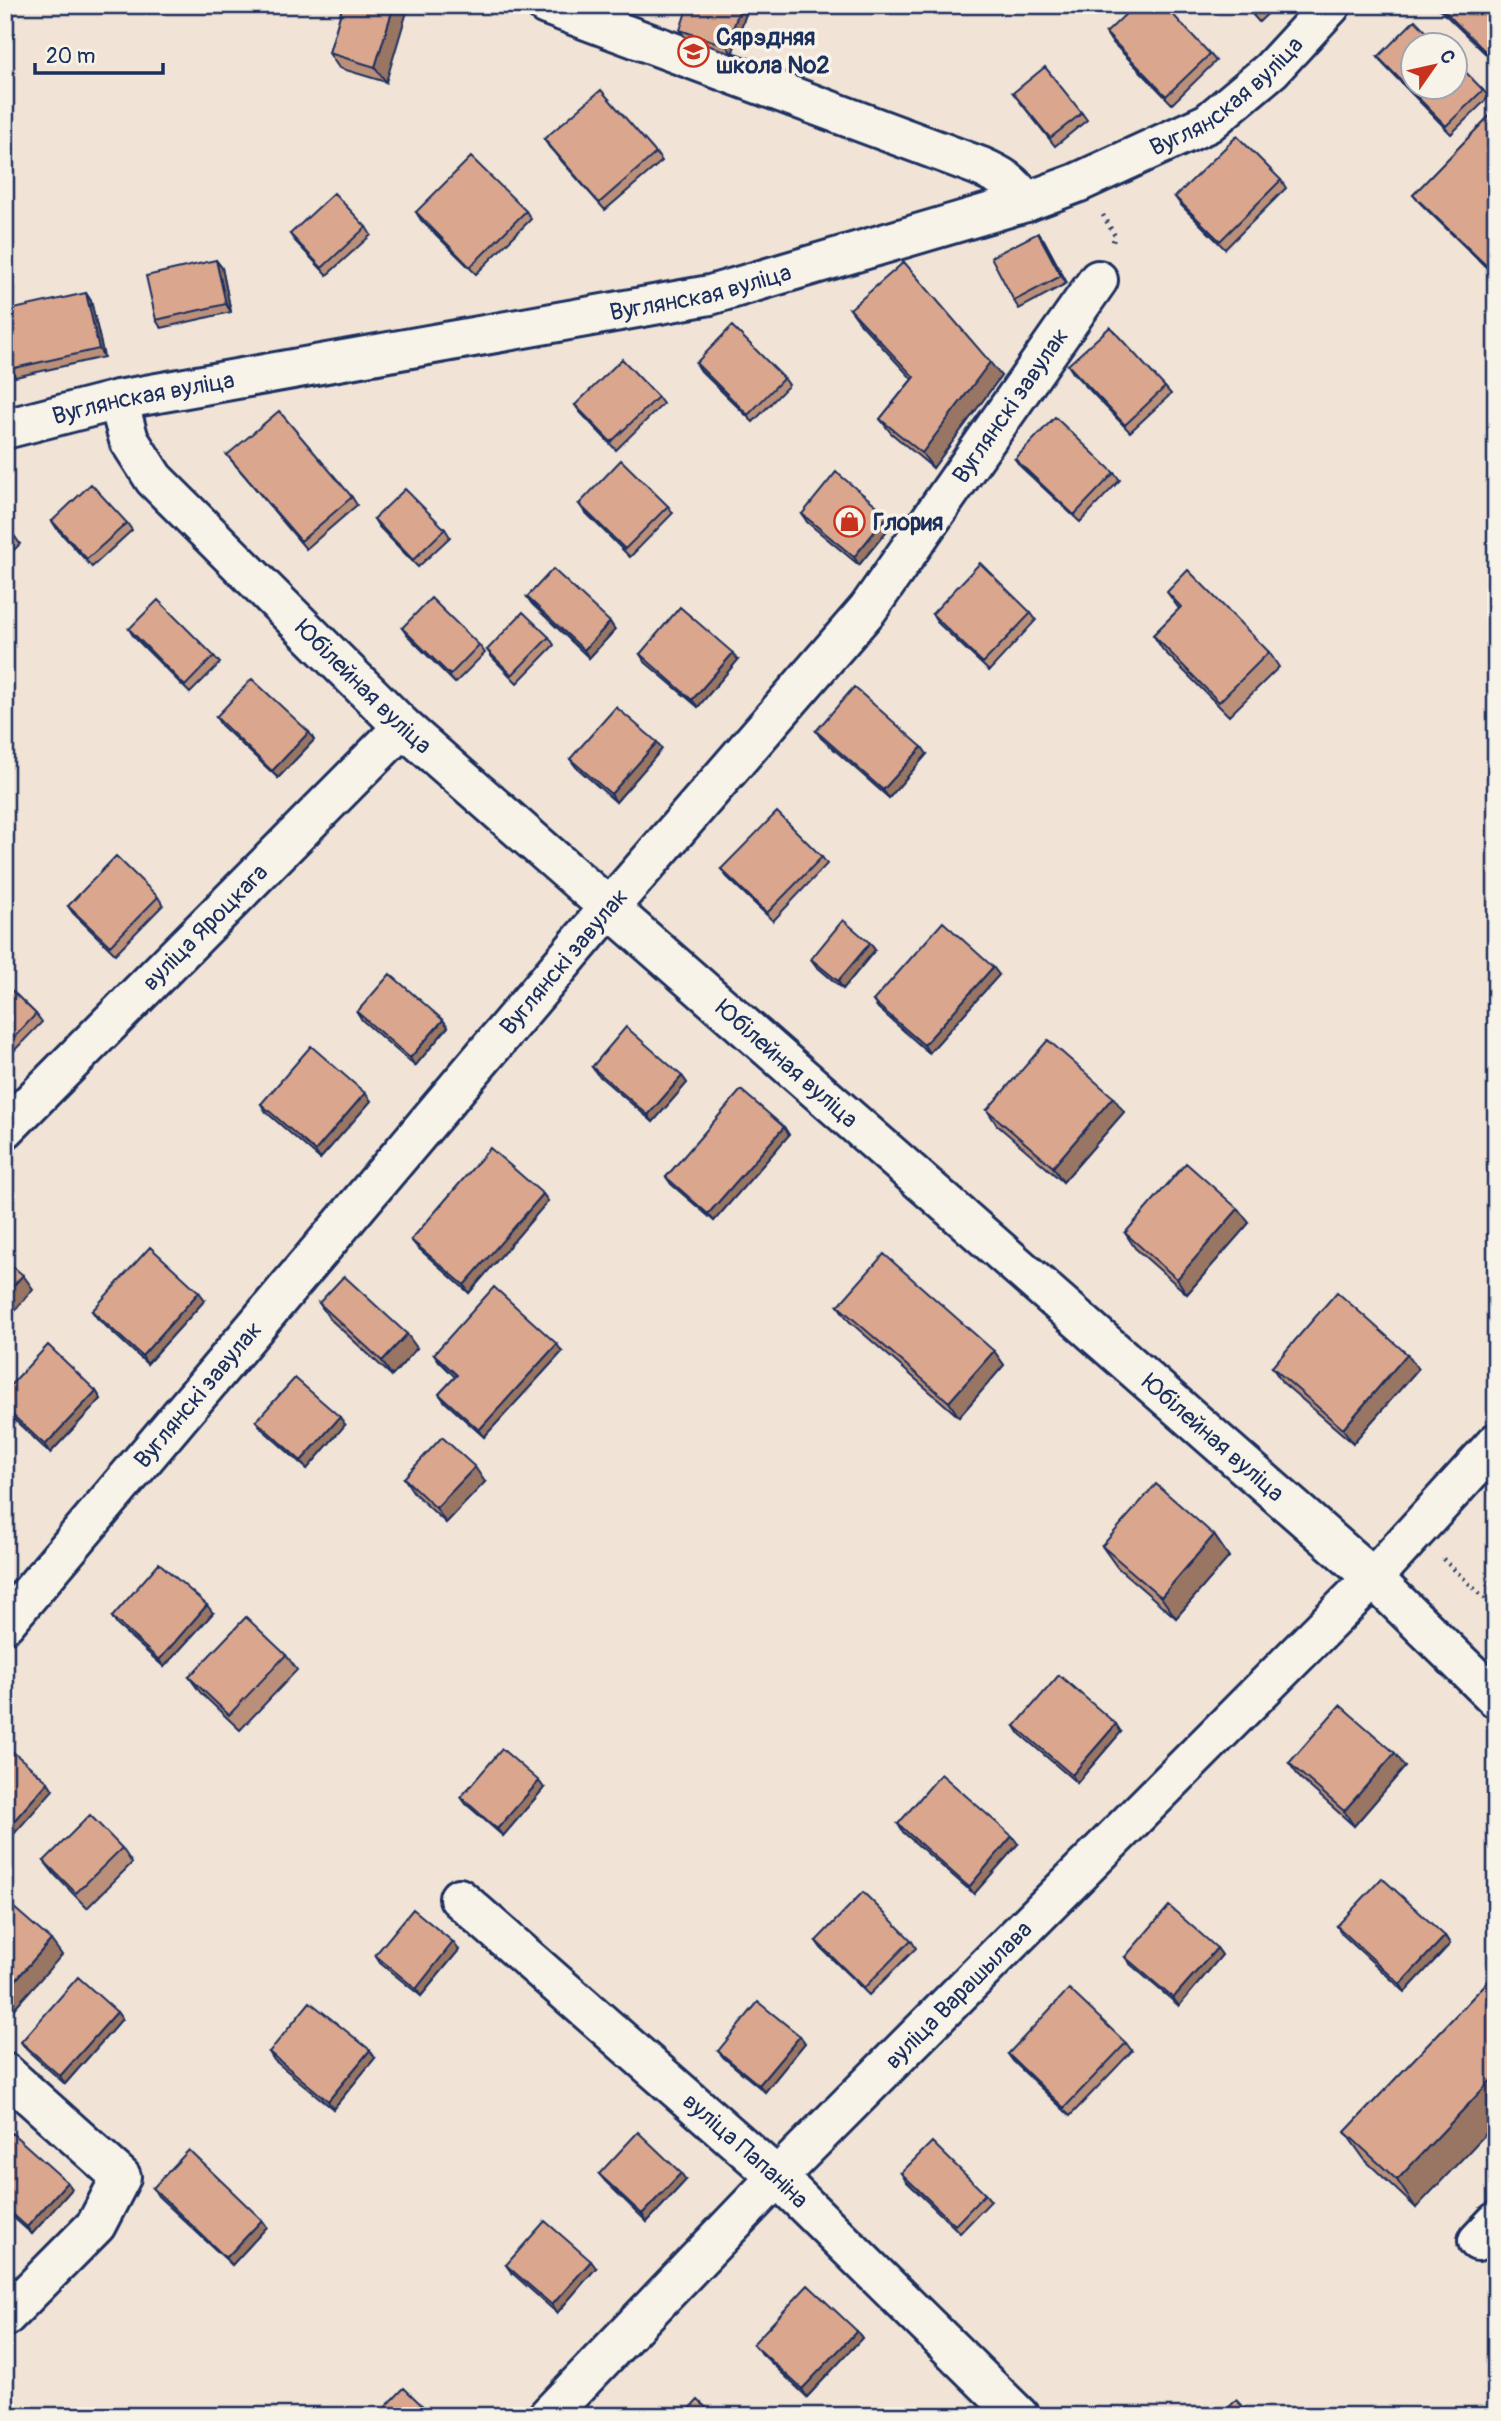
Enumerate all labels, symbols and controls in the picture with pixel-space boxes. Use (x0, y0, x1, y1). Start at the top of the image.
place label: Сярэдняя школа №2 (716, 23, 830, 80)
street label: Вуглянская вуліца (1145, 31, 1310, 163)
scale bar (35, 32, 163, 76)
north arrow (1400, 32, 1470, 102)
school or university icon: Сярэдняя школа №2 (676, 34, 710, 68)
text: 20 m (46, 43, 95, 70)
text: С (1434, 45, 1461, 69)
street label: Вуглянская вуліца (608, 258, 795, 328)
street label: Вуглянскі завулак (946, 322, 1075, 489)
street label: Вуглянская вуліца (49, 366, 237, 431)
shop icon: Глория (833, 505, 867, 539)
place label: Глория (873, 508, 943, 537)
street label: Юбілейная вуліца (289, 614, 437, 760)
street label: вуліца Яроцкага (136, 858, 274, 997)
street label: Вуглянскі завулак (494, 882, 634, 1041)
street label: Юбілейная вуліца (710, 994, 864, 1134)
street label: Вуглянскі завулак (128, 1316, 268, 1474)
street label: Юбілейная вуліца (1136, 1368, 1290, 1508)
street label: вуліца Варашылава (879, 1915, 1038, 2075)
street label: вуліца Папаніна (677, 2087, 814, 2215)

